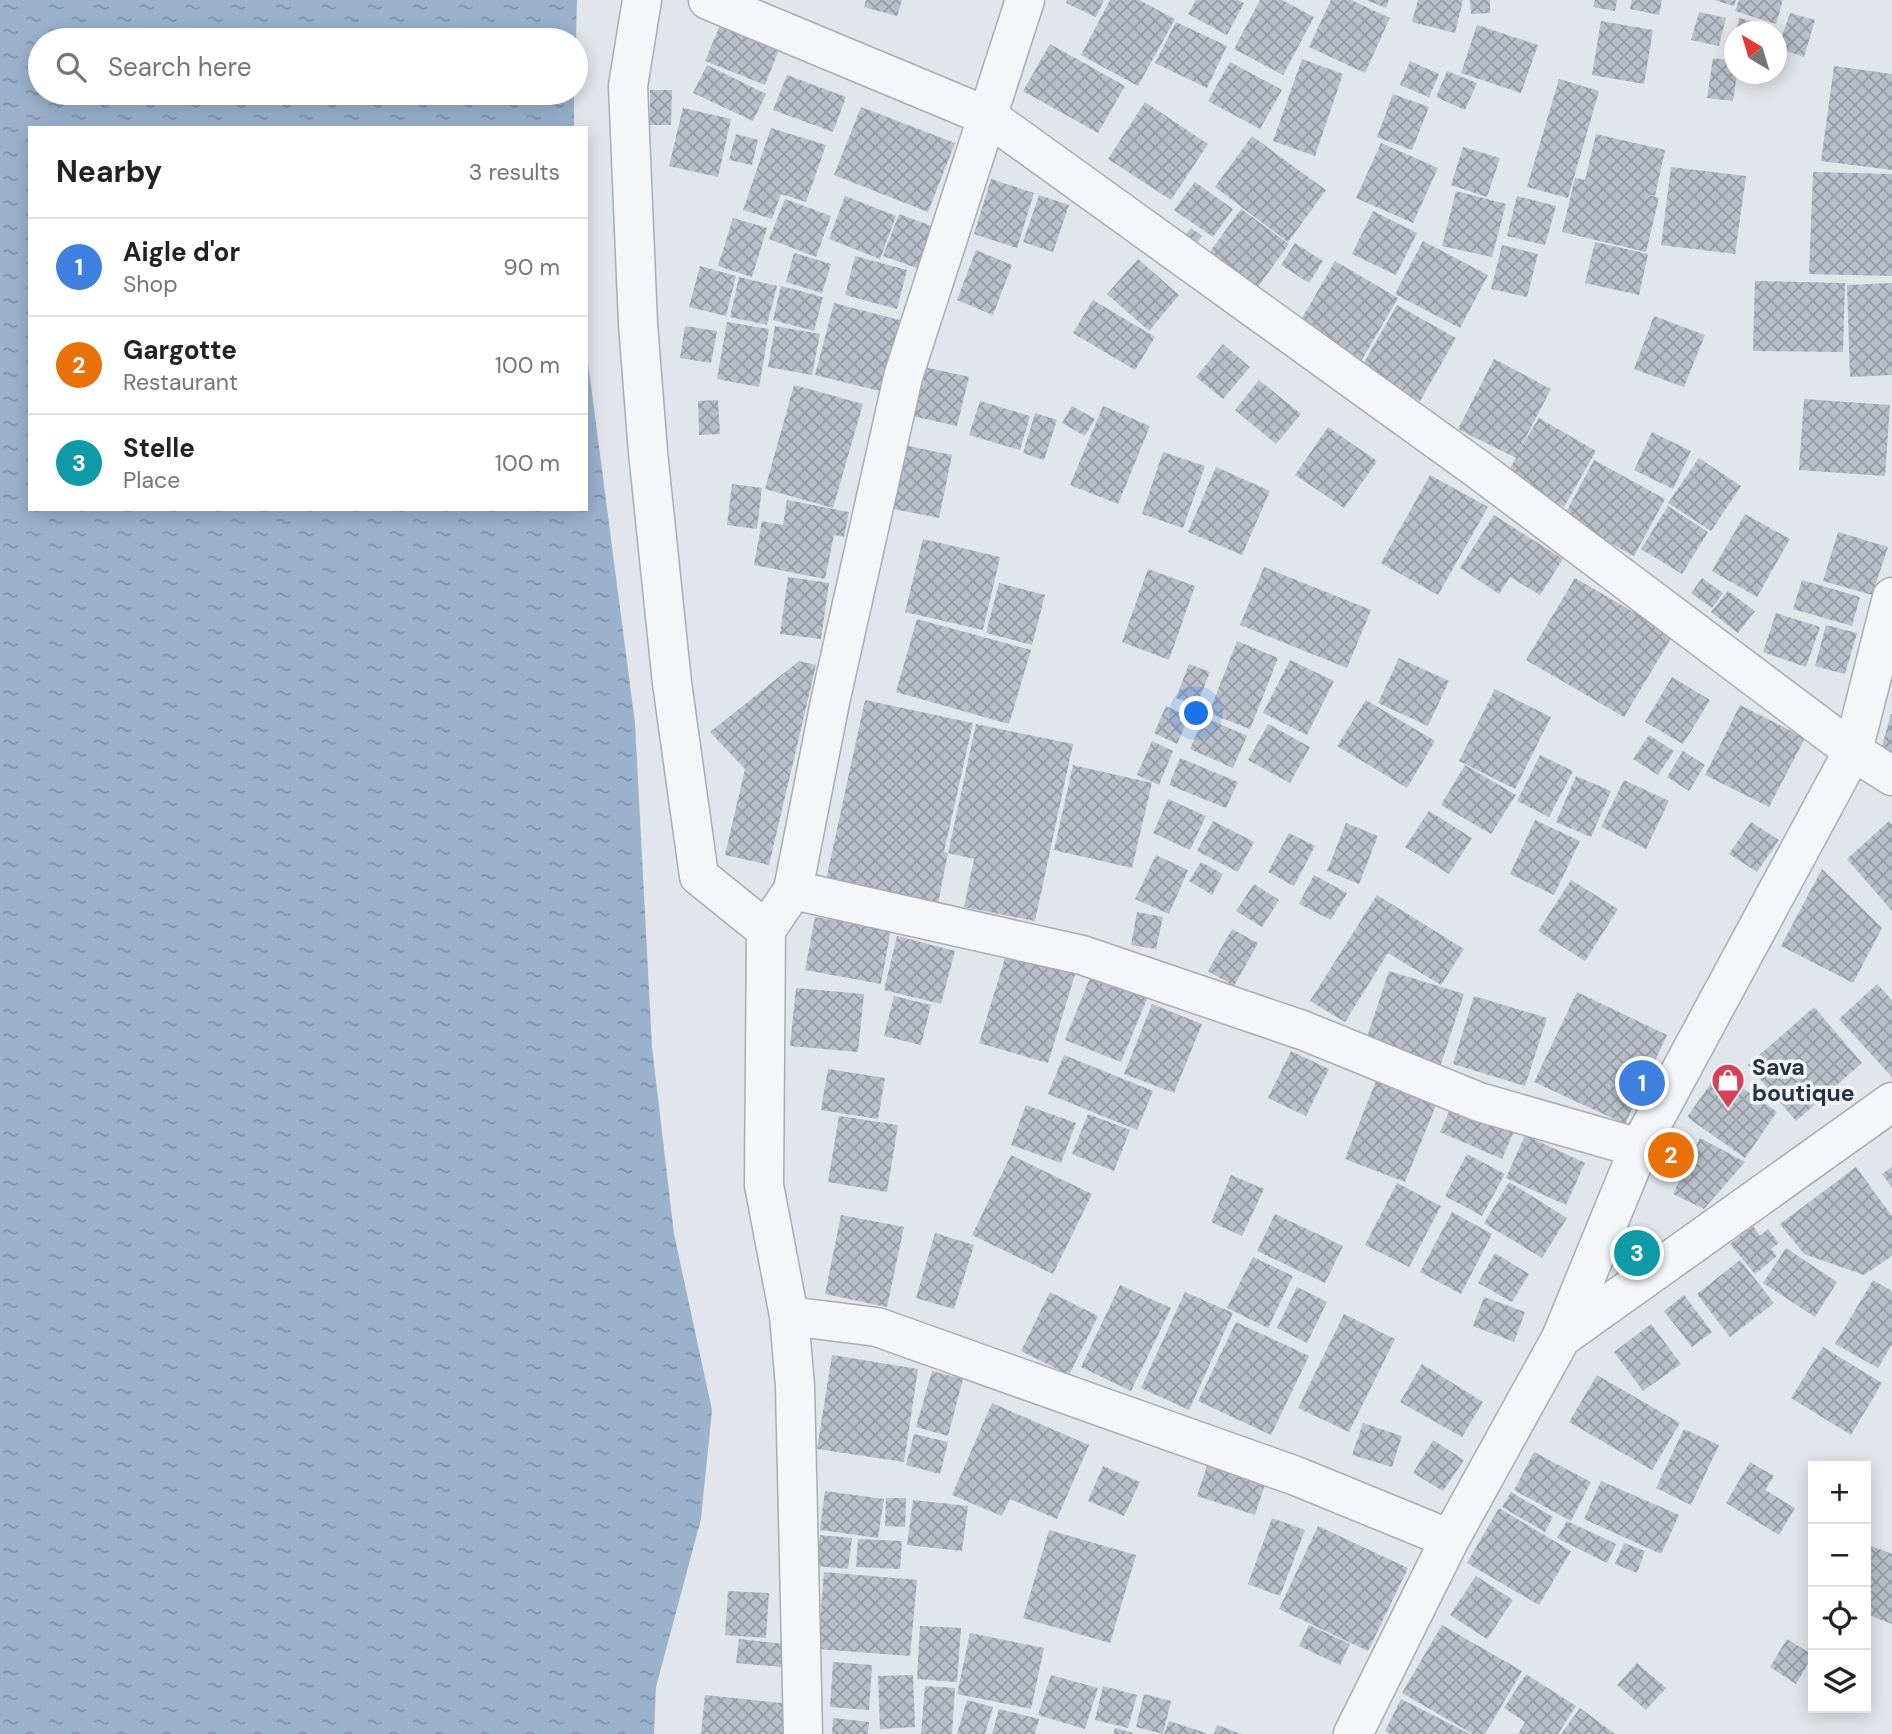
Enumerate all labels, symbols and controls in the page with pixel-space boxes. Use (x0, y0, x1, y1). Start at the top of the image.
north arrow (1724, 21, 1787, 84)
search box (28, 28, 588, 105)
icon: search (52, 48, 90, 86)
text: Search here (108, 50, 251, 84)
text: Nearby (56, 152, 162, 191)
text: 3 results (469, 157, 560, 187)
text: Aigle d'or (123, 235, 240, 269)
text: 1 (75, 252, 83, 282)
text: 90 m (503, 252, 560, 282)
text: Shop (123, 269, 178, 299)
text: Gargotte (123, 333, 237, 367)
text: 2 (72, 350, 86, 380)
text: 100 m (495, 350, 560, 380)
text: Restaurant (123, 367, 238, 397)
text: Stelle (123, 431, 195, 465)
text: 3 (72, 448, 86, 478)
text: 100 m (495, 448, 560, 478)
text: Place (123, 465, 180, 495)
your location (1179, 696, 1213, 730)
place label: Sava boutique (1752, 1052, 1855, 1108)
pin: 1 (1619, 1057, 1665, 1109)
shop icon: Sava boutique (1709, 1061, 1747, 1110)
pin: 2 (1648, 1129, 1694, 1181)
pin: 3 (1614, 1227, 1660, 1279)
map controls (1808, 1461, 1871, 1713)
button: + (1808, 1461, 1871, 1524)
button: − (1808, 1524, 1871, 1587)
button: locate (1808, 1587, 1871, 1650)
button: layers (1808, 1650, 1871, 1713)

